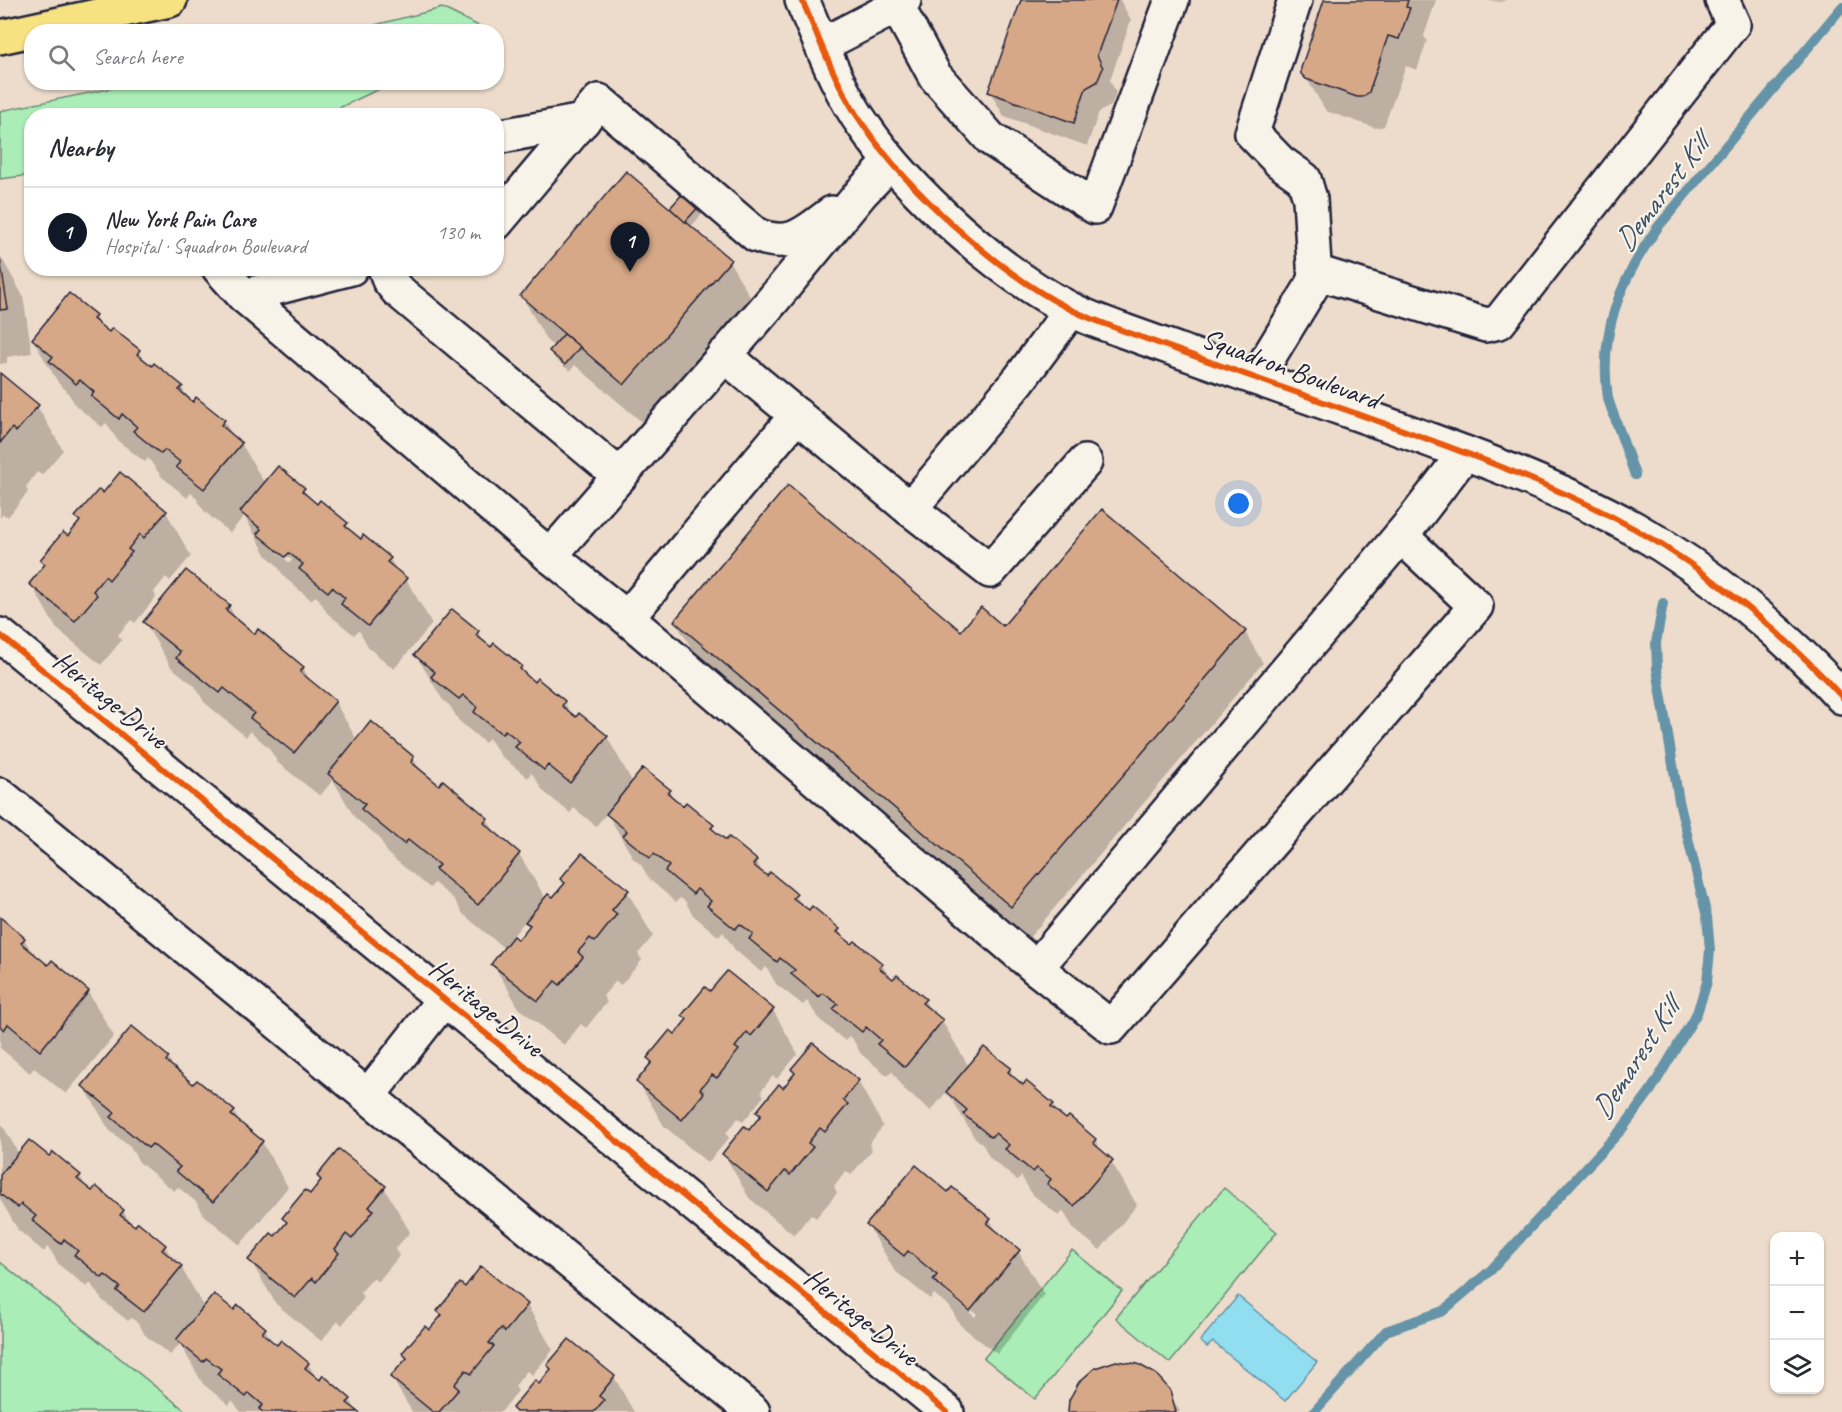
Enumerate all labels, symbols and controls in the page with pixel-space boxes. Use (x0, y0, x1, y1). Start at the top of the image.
search box (24, 24, 504, 90)
icon: search (45, 41, 78, 74)
text: Search here (93, 43, 183, 71)
water label: Demarest Kill (1605, 120, 1723, 258)
text: Nearby (48, 131, 113, 164)
text: New York Pain Care (105, 206, 255, 234)
text: 1 (63, 220, 72, 245)
text: 130 m (437, 220, 480, 245)
pin: 1 (610, 222, 650, 272)
text: Hospital · Squadron Boulevard (105, 234, 306, 259)
street label: Squadron Boulevard (1197, 320, 1388, 418)
your location (1224, 489, 1253, 518)
street label: Heritage Drive (46, 643, 176, 757)
street label: Heritage Drive (422, 951, 552, 1065)
water label: Demarest Kill (1582, 984, 1693, 1126)
map controls (1770, 1232, 1824, 1394)
button: + (1770, 1232, 1824, 1286)
street label: Heritage Drive (797, 1260, 927, 1374)
button: − (1770, 1286, 1824, 1340)
button: layers (1770, 1340, 1824, 1394)

